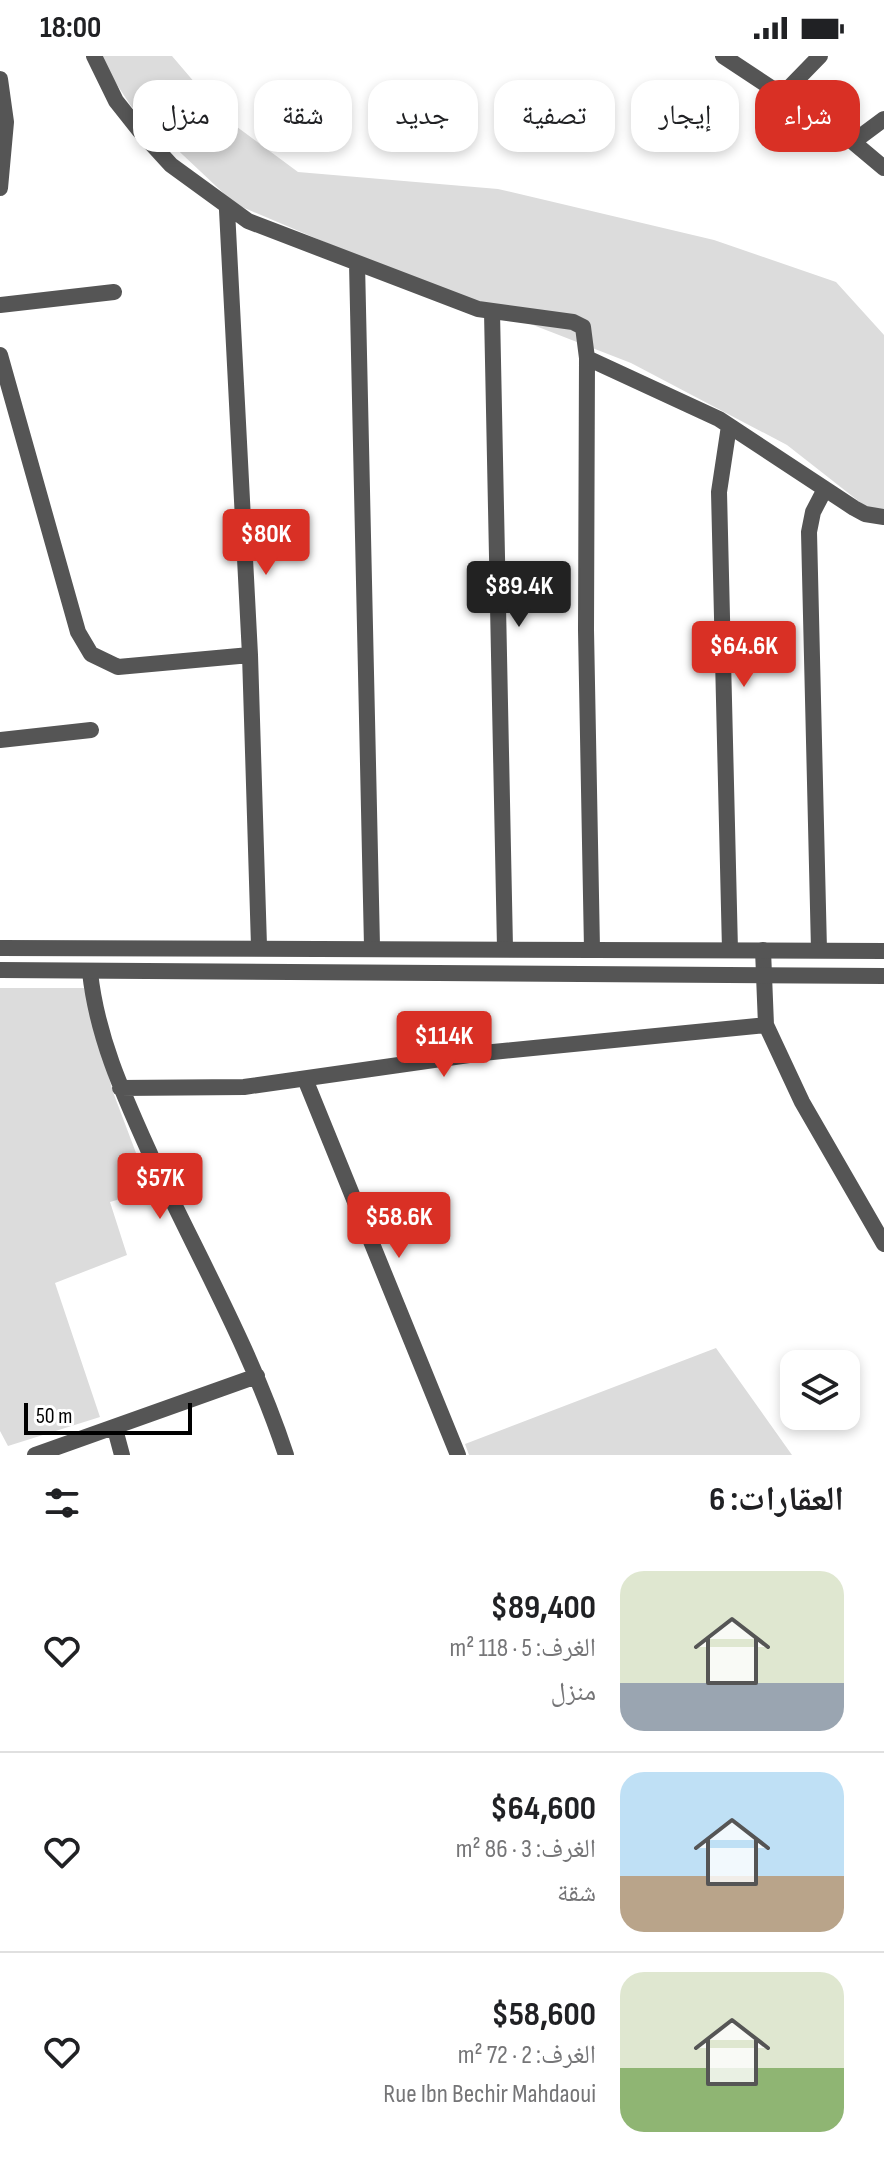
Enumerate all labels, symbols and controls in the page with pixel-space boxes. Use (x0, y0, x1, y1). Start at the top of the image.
text: 18:00 (40, 10, 101, 46)
chip: منزل (133, 80, 238, 152)
chip: شقة (254, 80, 352, 152)
chip: جديد (368, 80, 478, 152)
chip: تصفية (494, 80, 615, 152)
chip: إيجار (631, 80, 739, 152)
chip: شراء (755, 80, 860, 152)
pin: $80K (219, 509, 313, 577)
text: $80K (241, 519, 291, 550)
pin: $89.4K (454, 561, 584, 629)
text: $89.4K (485, 571, 553, 602)
pin: $64.6K (679, 621, 809, 689)
text: $64.6K (710, 631, 778, 662)
pin: $114K (388, 1011, 500, 1079)
text: $114K (415, 1021, 473, 1052)
pin: $57K (113, 1153, 207, 1221)
text: $57K (136, 1163, 185, 1194)
pin: $58.6K (334, 1192, 464, 1260)
text: $58.6K (365, 1202, 433, 1233)
map controls (780, 1350, 860, 1430)
button: layers (780, 1350, 860, 1430)
scale bar (24, 1399, 192, 1435)
text: 50 m (36, 1403, 72, 1430)
text: العقارات: 6 (709, 1479, 844, 1520)
icon: filters (40, 1481, 84, 1525)
text: $89,400 (491, 1587, 596, 1628)
icon: home (684, 1603, 780, 1699)
icon: heart (40, 1629, 84, 1673)
text: الغرف: 5 · 118 m² (450, 1633, 596, 1664)
text: منزل (551, 1677, 596, 1708)
text: $64,600 (490, 1788, 596, 1829)
icon: home (684, 1804, 780, 1900)
icon: heart (40, 1830, 84, 1874)
text: الغرف: 3 · 86 m² (456, 1834, 596, 1865)
text: شقة (557, 1878, 596, 1909)
text: $58,600 (492, 1994, 596, 2035)
icon: home (684, 2004, 780, 2100)
icon: heart (40, 2030, 84, 2074)
text: الغرف: 2 · 72 m² (458, 2040, 596, 2071)
text: Rue Ibn Bechir Mahdaoui (383, 2079, 596, 2110)

